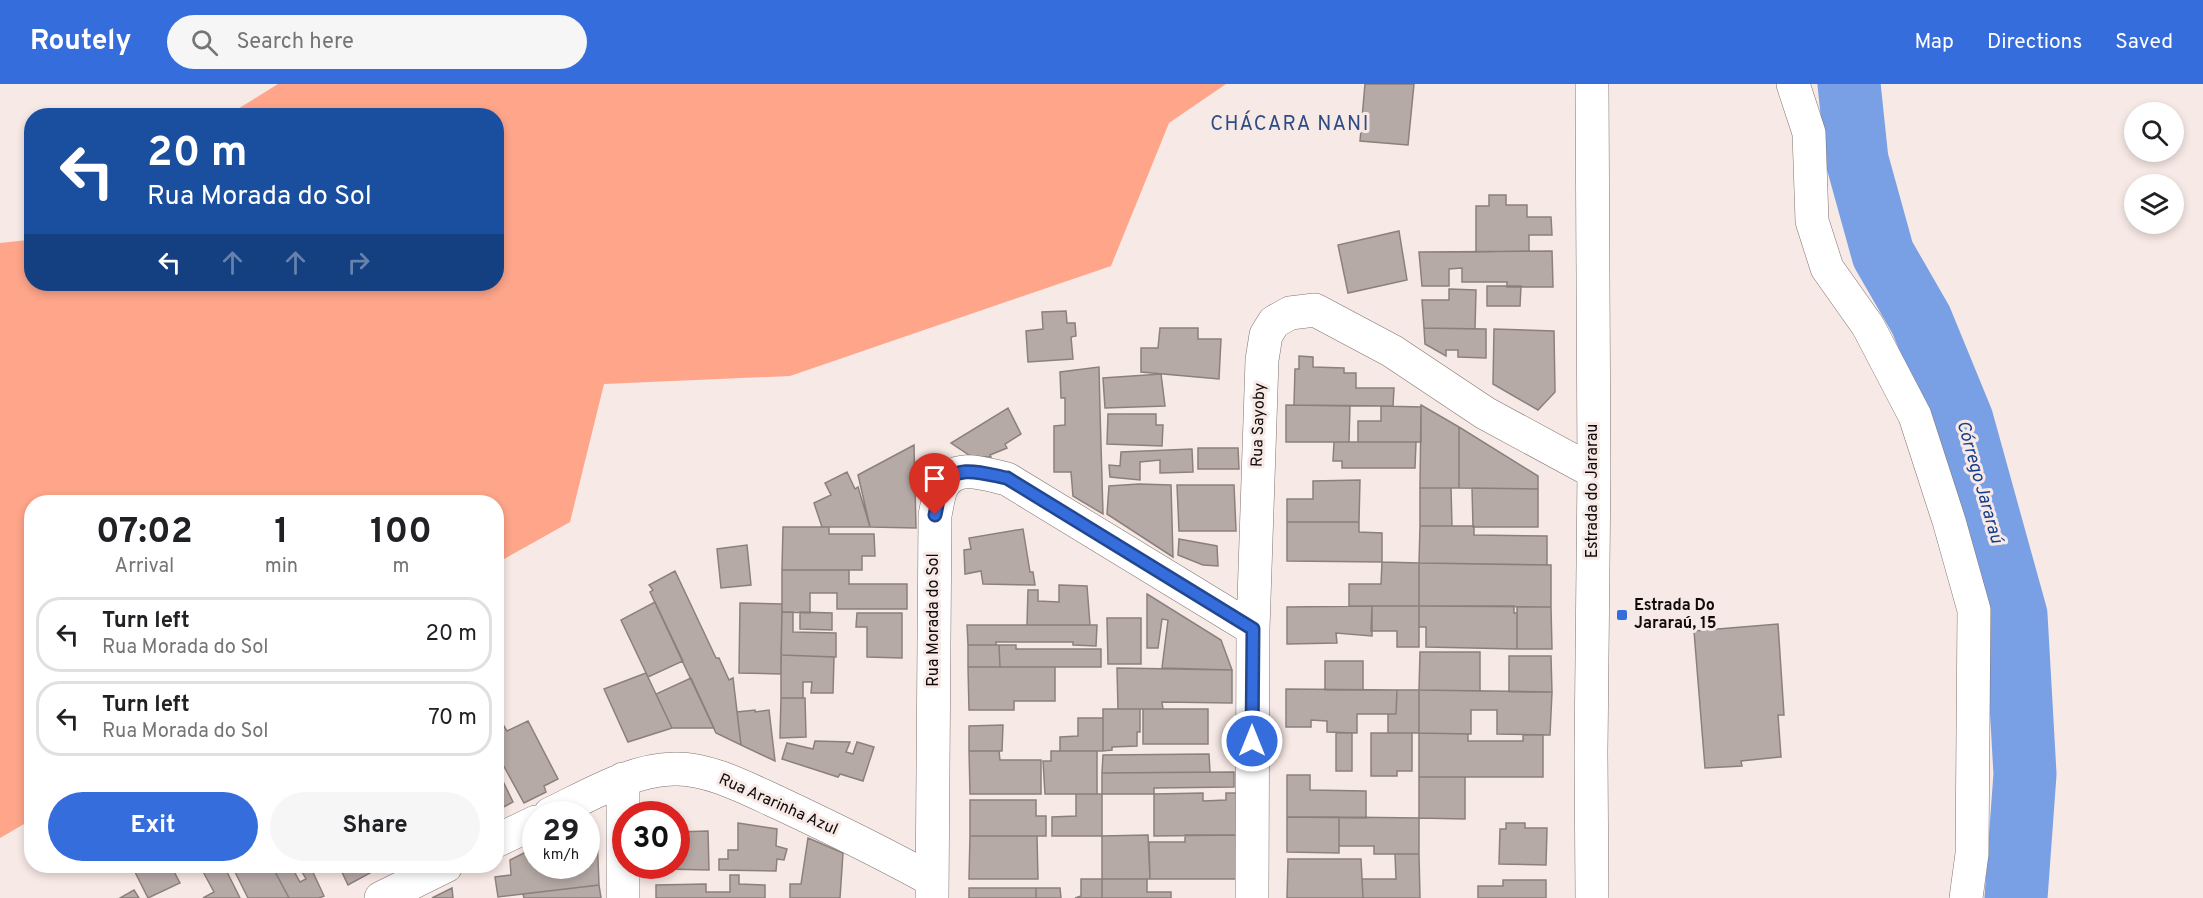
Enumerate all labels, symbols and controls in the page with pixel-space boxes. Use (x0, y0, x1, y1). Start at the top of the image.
search box (167, 15, 587, 69)
text: Routely (30, 24, 131, 60)
icon: search (188, 26, 221, 59)
text: Search here (236, 29, 354, 56)
text: Map (1914, 29, 1954, 56)
text: Directions (1987, 29, 2082, 56)
text: Saved (2115, 29, 2173, 56)
map controls (2124, 102, 2184, 234)
button: search (2124, 102, 2184, 162)
district label: CHÁCARA NANI (1210, 110, 1370, 138)
text: 20 m (147, 128, 248, 181)
icon: left (48, 132, 126, 210)
button: layers (2124, 174, 2184, 234)
text: Rua Morada do Sol (147, 180, 372, 214)
icon: left (153, 246, 186, 279)
icon: ahead (216, 246, 249, 279)
icon: ahead (279, 246, 312, 279)
icon: right (342, 246, 375, 279)
street label: Rua Sayoby (1248, 382, 1270, 468)
water label: Córrego Jararaú (1950, 418, 2008, 547)
street label: Estrada do Jararau (1583, 424, 1603, 558)
pin (909, 453, 960, 515)
icon: arrive (918, 462, 951, 495)
text: 07:02 (96, 510, 193, 556)
text: 1 (274, 510, 289, 556)
text: 100 (370, 510, 432, 556)
street label: Rua Morada do Sol (924, 553, 944, 687)
text: Arrival (115, 554, 174, 580)
text: min (265, 554, 298, 580)
text: m (393, 554, 409, 580)
place label: Estrada Do Jararaú, 15 (1634, 596, 1716, 634)
text: Turn left (102, 608, 190, 635)
marker: Estrada Do Jararaú, 15 (1615, 608, 1629, 622)
icon: left (51, 618, 84, 651)
text: 20 m (426, 621, 477, 648)
text: Rua Morada do Sol (102, 635, 269, 661)
text: Turn left (102, 692, 190, 719)
icon: left (51, 702, 84, 735)
text: 70 m (428, 705, 477, 732)
position arrow (1220, 709, 1284, 773)
text: Rua Morada do Sol (102, 719, 269, 745)
street label: Rua Ararinha Azul (715, 770, 841, 840)
button: Exit (48, 792, 258, 861)
button: Share (270, 792, 480, 861)
speed limit sign: 30 (612, 801, 690, 879)
text: 29 (543, 814, 579, 851)
text: km/h (543, 846, 579, 865)

